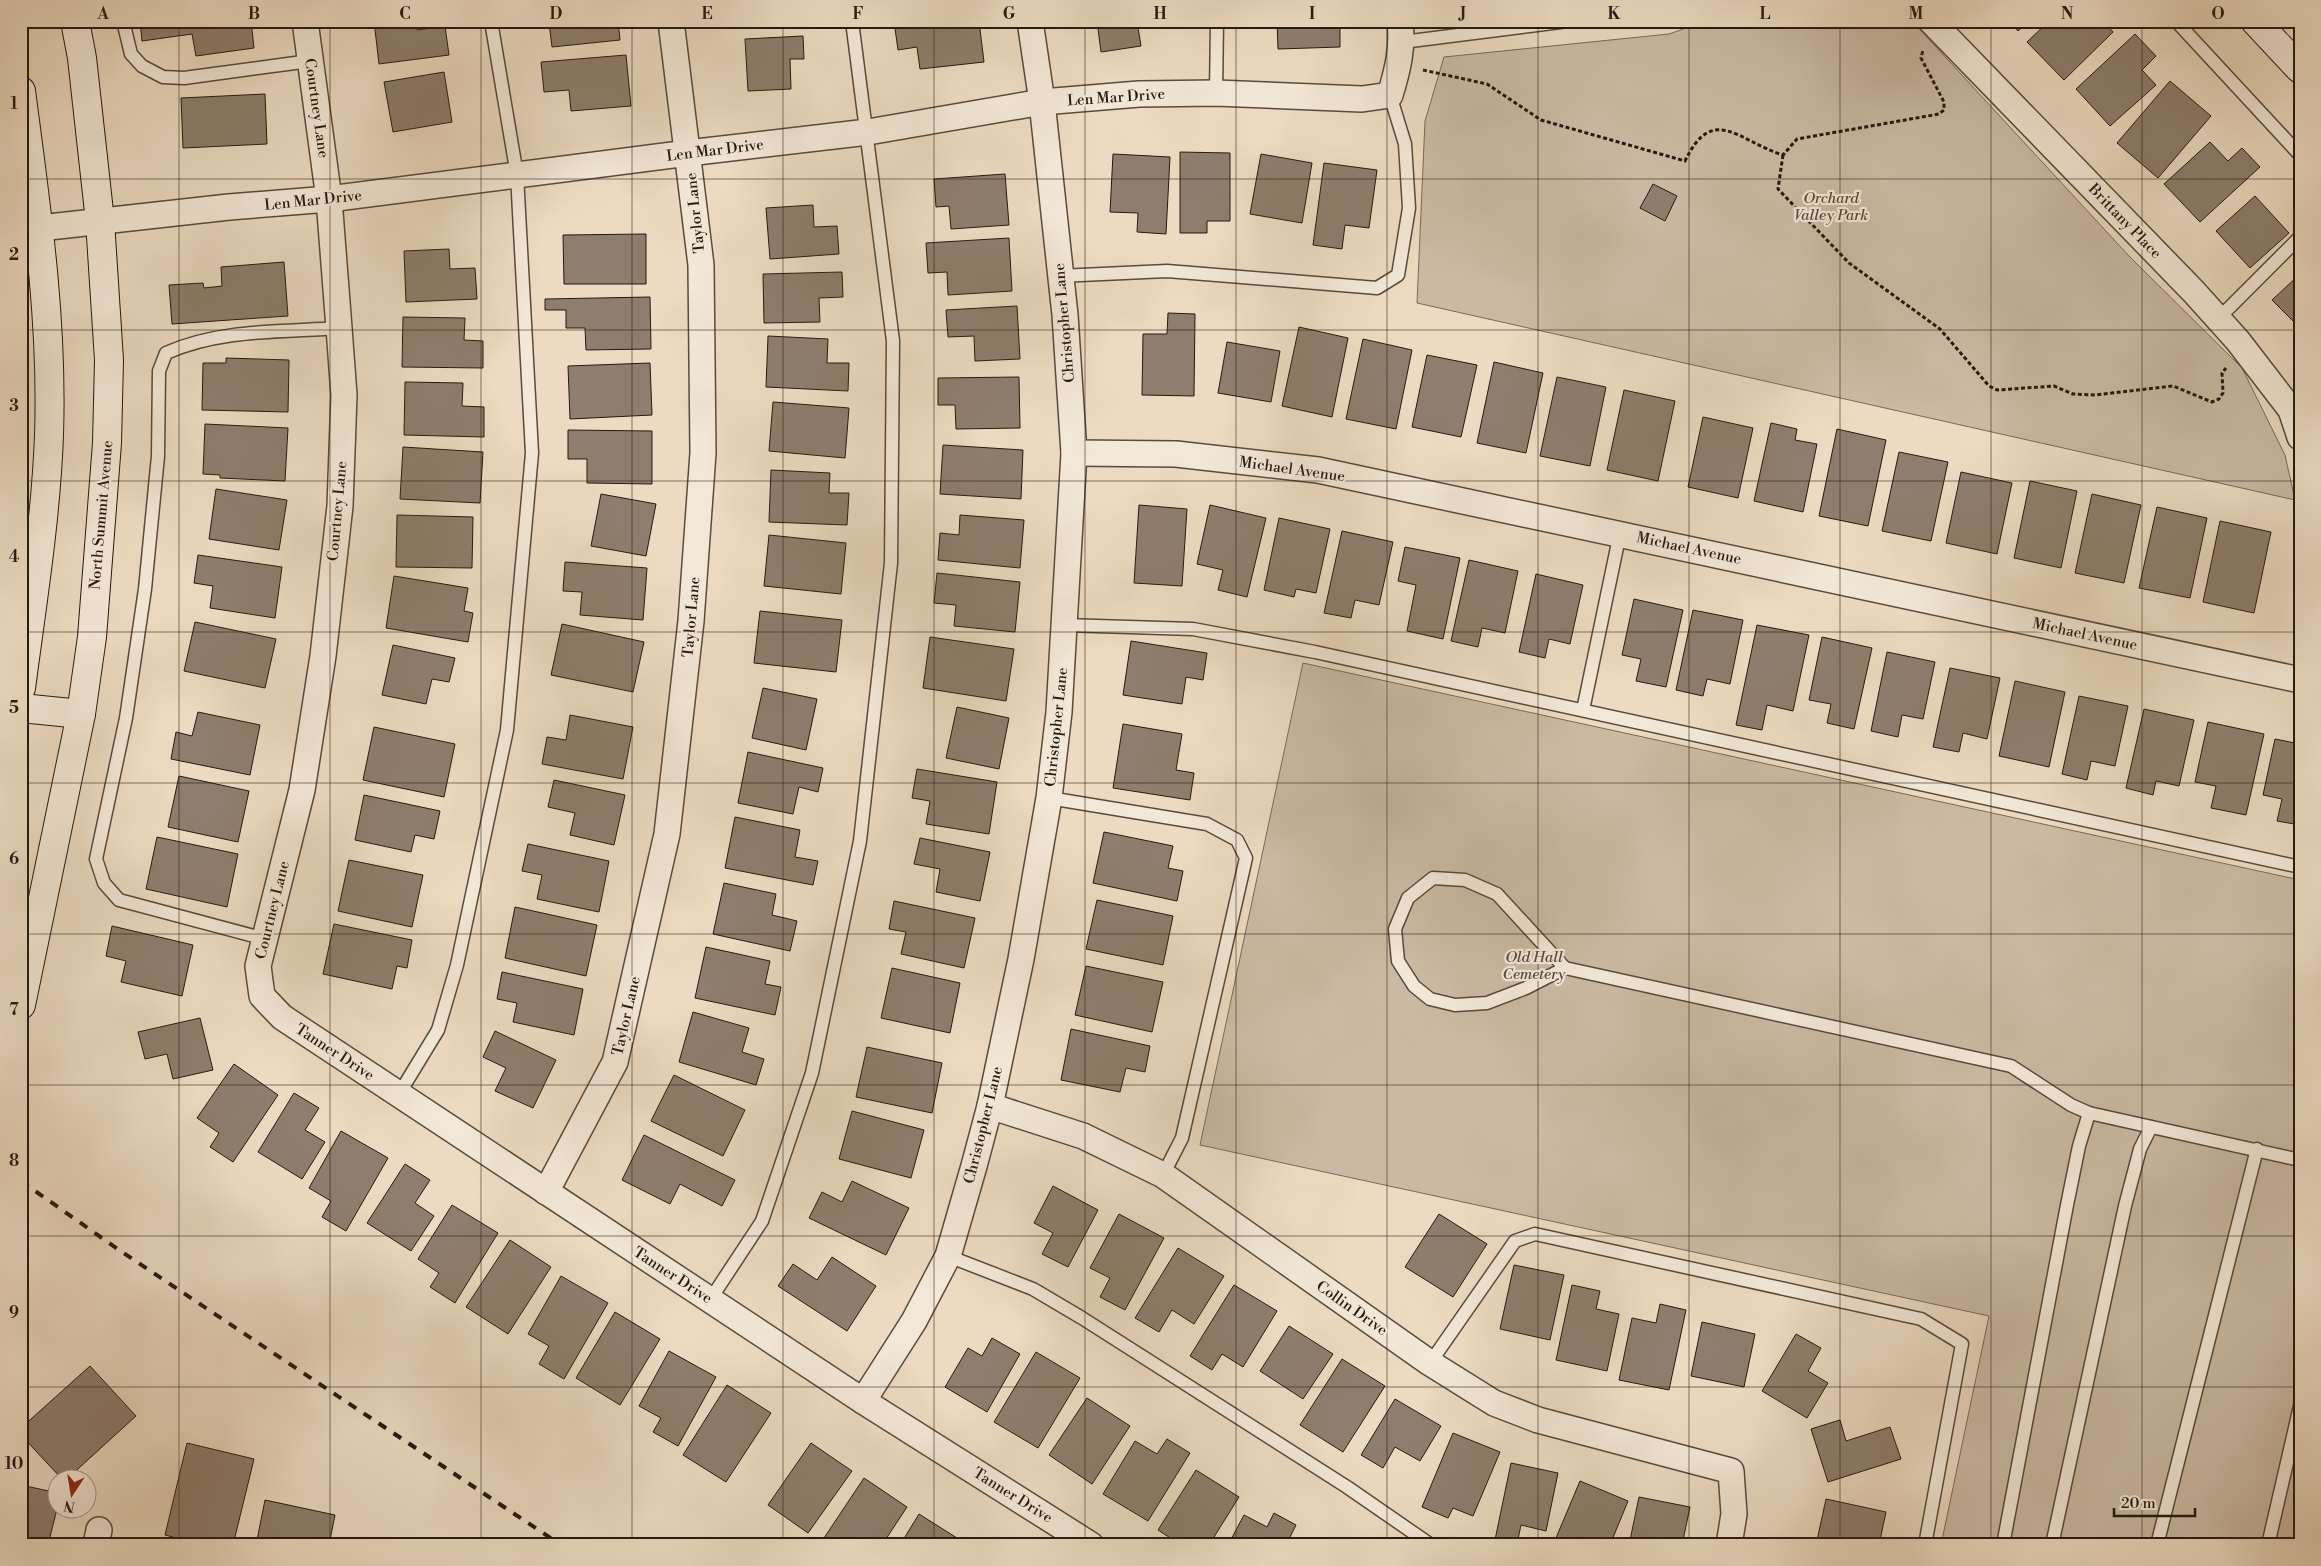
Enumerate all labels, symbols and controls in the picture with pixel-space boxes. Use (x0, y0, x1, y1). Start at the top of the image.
text: A (96, 4, 109, 24)
text: B (248, 4, 260, 24)
text: C (399, 4, 411, 24)
text: D (550, 4, 563, 24)
text: E (701, 4, 713, 24)
text: F (852, 4, 864, 24)
text: G (1003, 4, 1016, 24)
text: H (1153, 4, 1167, 24)
text: I (1309, 4, 1315, 24)
text: J (1458, 4, 1466, 24)
text: K (1608, 4, 1622, 24)
text: L (1760, 4, 1771, 24)
text: M (1909, 4, 1924, 24)
text: N (2061, 4, 2074, 24)
text: O (2211, 4, 2225, 24)
street label: Courtney Lane (300, 57, 333, 159)
street label: Len Mar Drive (1066, 85, 1166, 110)
text: 1 (10, 94, 18, 114)
street label: Len Mar Drive (665, 135, 765, 166)
street label: Taylor Lane (682, 172, 709, 254)
street label: Brittany Place (2083, 179, 2165, 263)
street label: Len Mar Drive (263, 186, 363, 215)
park label: Orchard Valley Park (1794, 189, 1868, 225)
text: 2 (9, 245, 19, 265)
street label: Christopher Lane (1050, 262, 1079, 384)
text: 3 (9, 396, 19, 416)
street label: North Summit Avenue (86, 440, 117, 591)
street label: Michael Avenue (1238, 453, 1346, 486)
street label: Courtney Lane (324, 460, 351, 562)
street label: Michael Avenue (1635, 528, 1743, 569)
text: 4 (9, 547, 20, 567)
street label: Taylor Lane (679, 576, 704, 658)
street label: Michael Avenue (2031, 614, 2139, 655)
street label: Christopher Lane (1041, 666, 1072, 788)
text: 5 (9, 698, 19, 718)
text: 6 (9, 849, 19, 869)
street label: Courtney Lane (251, 859, 294, 961)
park label: Old Hall Cemetery (1503, 948, 1567, 984)
street label: Taylor Lane (608, 975, 645, 1058)
text: 7 (9, 1000, 19, 1020)
street label: Tanner Drive (292, 1020, 378, 1085)
street label: Christopher Lane (960, 1065, 1007, 1186)
text: 8 (9, 1151, 19, 1171)
street label: Tanner Drive (630, 1243, 716, 1308)
street label: Collin Drive (1312, 1277, 1391, 1340)
text: 9 (9, 1303, 19, 1323)
text: 10 (5, 1454, 23, 1474)
street label: Tanner Drive (969, 1463, 1056, 1527)
north arrow (48, 1468, 98, 1518)
scale bar (2114, 1486, 2195, 1518)
text: 20 m (2121, 1494, 2156, 1513)
text: N (62, 1496, 77, 1516)

